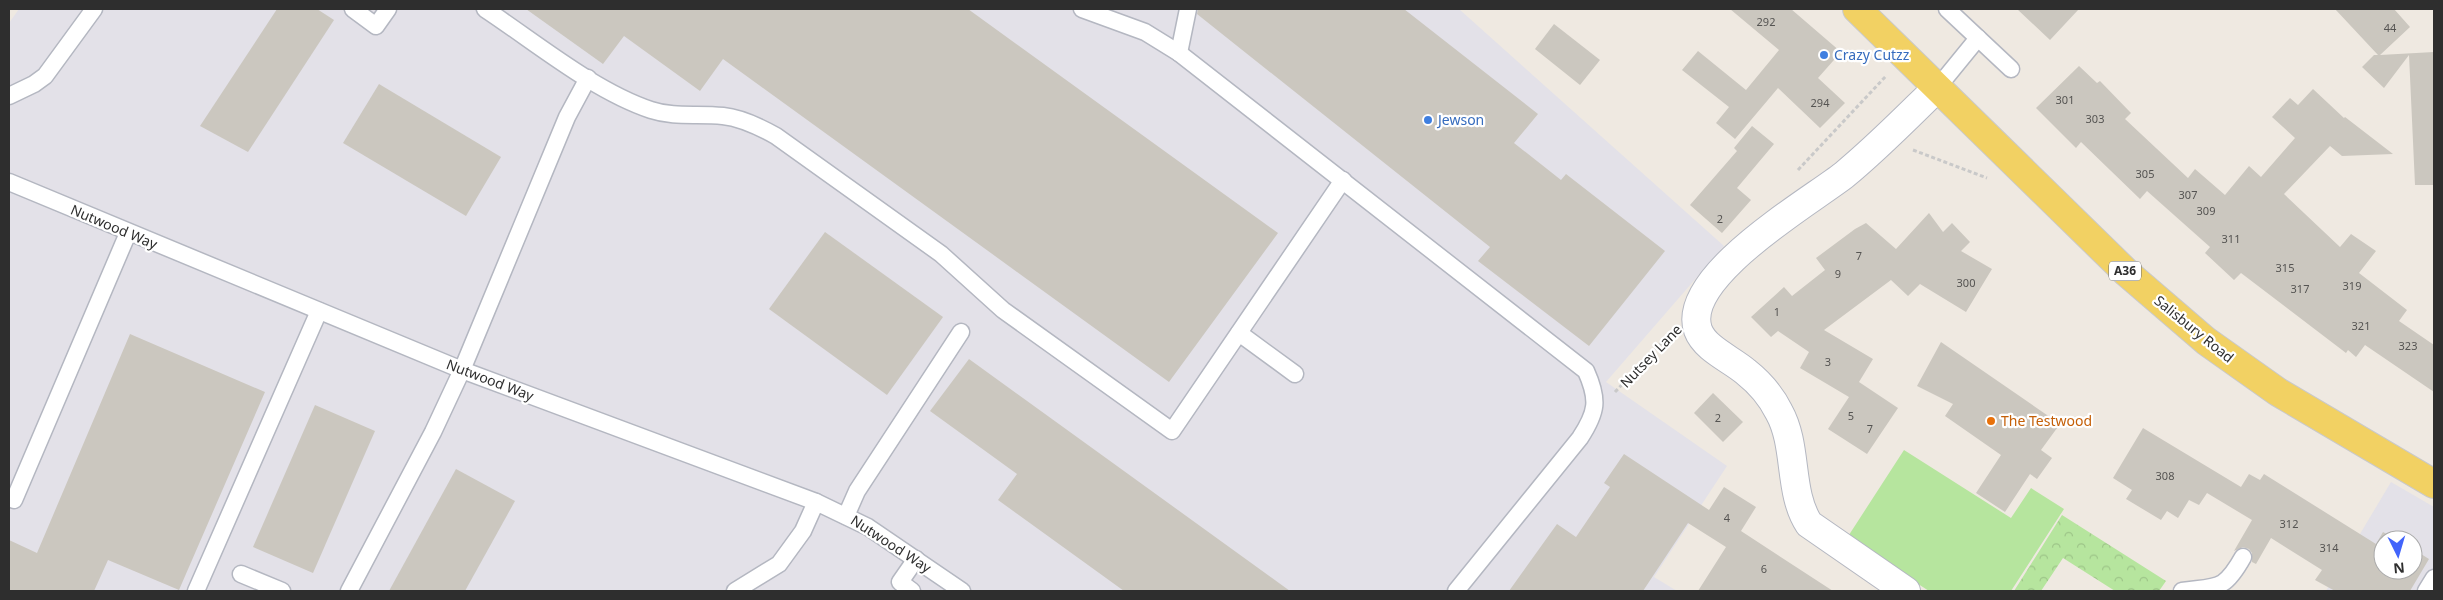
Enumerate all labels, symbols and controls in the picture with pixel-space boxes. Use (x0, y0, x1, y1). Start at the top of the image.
house number: 292 (1757, 14, 1775, 29)
house number: 44 (2384, 20, 2397, 35)
place label: Crazy Cutzz (1834, 45, 1910, 64)
marker: Crazy Cutzz (1818, 49, 1830, 61)
house number: 301 (2056, 92, 2074, 107)
house number: 294 (1811, 95, 1830, 110)
place label: Jewson (1436, 110, 1484, 129)
house number: 303 (2086, 111, 2104, 126)
marker: Jewson (1422, 114, 1434, 126)
house number: 305 (2136, 166, 2154, 181)
house number: 307 (2179, 187, 2197, 202)
street label: Nutwood Way (68, 200, 161, 254)
house number: 309 (2197, 203, 2215, 218)
house number: 2 (1717, 211, 1723, 226)
house number: 311 (2222, 231, 2240, 246)
house number: 7 (1856, 248, 1862, 263)
house number: 315 (2276, 260, 2294, 275)
road number: A36 (2109, 262, 2141, 280)
house number: 9 (1835, 266, 1841, 281)
house number: 300 (1957, 275, 1975, 290)
house number: 319 (2343, 278, 2361, 293)
house number: 317 (2291, 281, 2309, 296)
street label: Salisbury Road (2151, 291, 2238, 366)
house number: 1 (1774, 304, 1780, 319)
house number: 321 (2352, 318, 2370, 333)
street label: Nutsey Lane (1616, 320, 1686, 391)
house number: 323 (2399, 338, 2417, 353)
street label: Nutwood Way (444, 354, 537, 405)
house number: 3 (1825, 354, 1831, 369)
house number: 5 (1848, 408, 1854, 423)
house number: 2 (1715, 410, 1721, 425)
place label: The Testwood (2001, 411, 2092, 430)
marker: The Testwood (1985, 415, 1997, 427)
house number: 7 (1867, 421, 1873, 436)
house number: 308 (2156, 468, 2174, 483)
street label: Nutwood Way (847, 510, 936, 577)
house number: 4 (1724, 510, 1731, 525)
house number: 312 (2280, 516, 2298, 531)
north arrow (2373, 530, 2423, 580)
house number: 314 (2320, 540, 2339, 555)
text: N (2393, 558, 2406, 578)
house number: 6 (1761, 561, 1767, 576)

